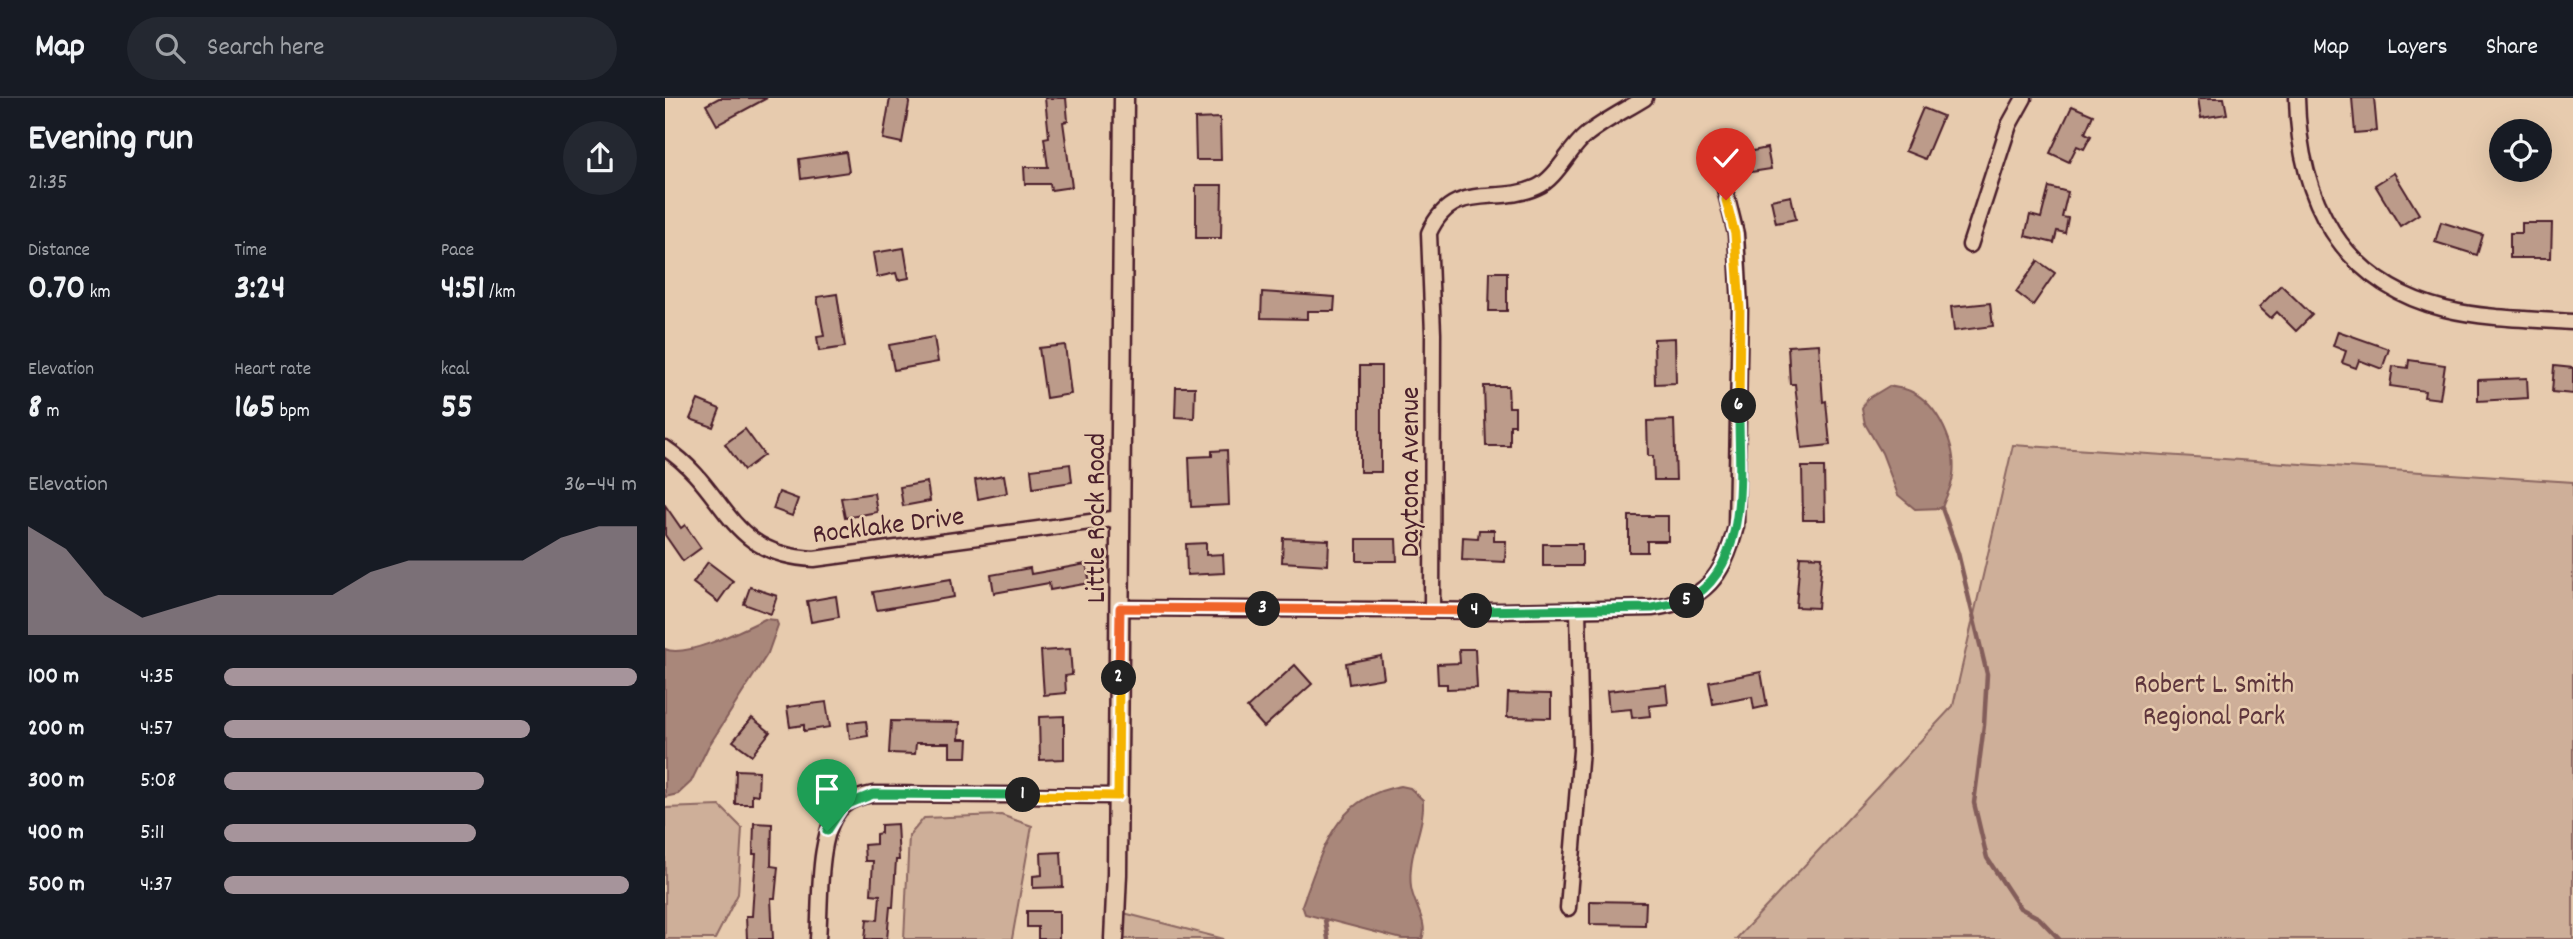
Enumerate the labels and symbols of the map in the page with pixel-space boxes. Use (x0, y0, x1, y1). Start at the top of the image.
pin (1696, 128, 1756, 200)
street label: Daytona Avenue (1393, 387, 1433, 557)
pin: 6 (1721, 388, 1757, 424)
street label: Little Rock Road (1079, 433, 1119, 603)
street label: Rocklake Drive (810, 499, 967, 557)
pin: 5 (1669, 584, 1705, 618)
pin: 3 (1245, 592, 1281, 626)
pin: 4 (1457, 594, 1493, 628)
pin: 2 (1101, 660, 1137, 696)
park label: Robert L. Smith Regional Park (2134, 667, 2294, 739)
pin (797, 759, 857, 831)
pin: 1 (1005, 778, 1041, 812)

